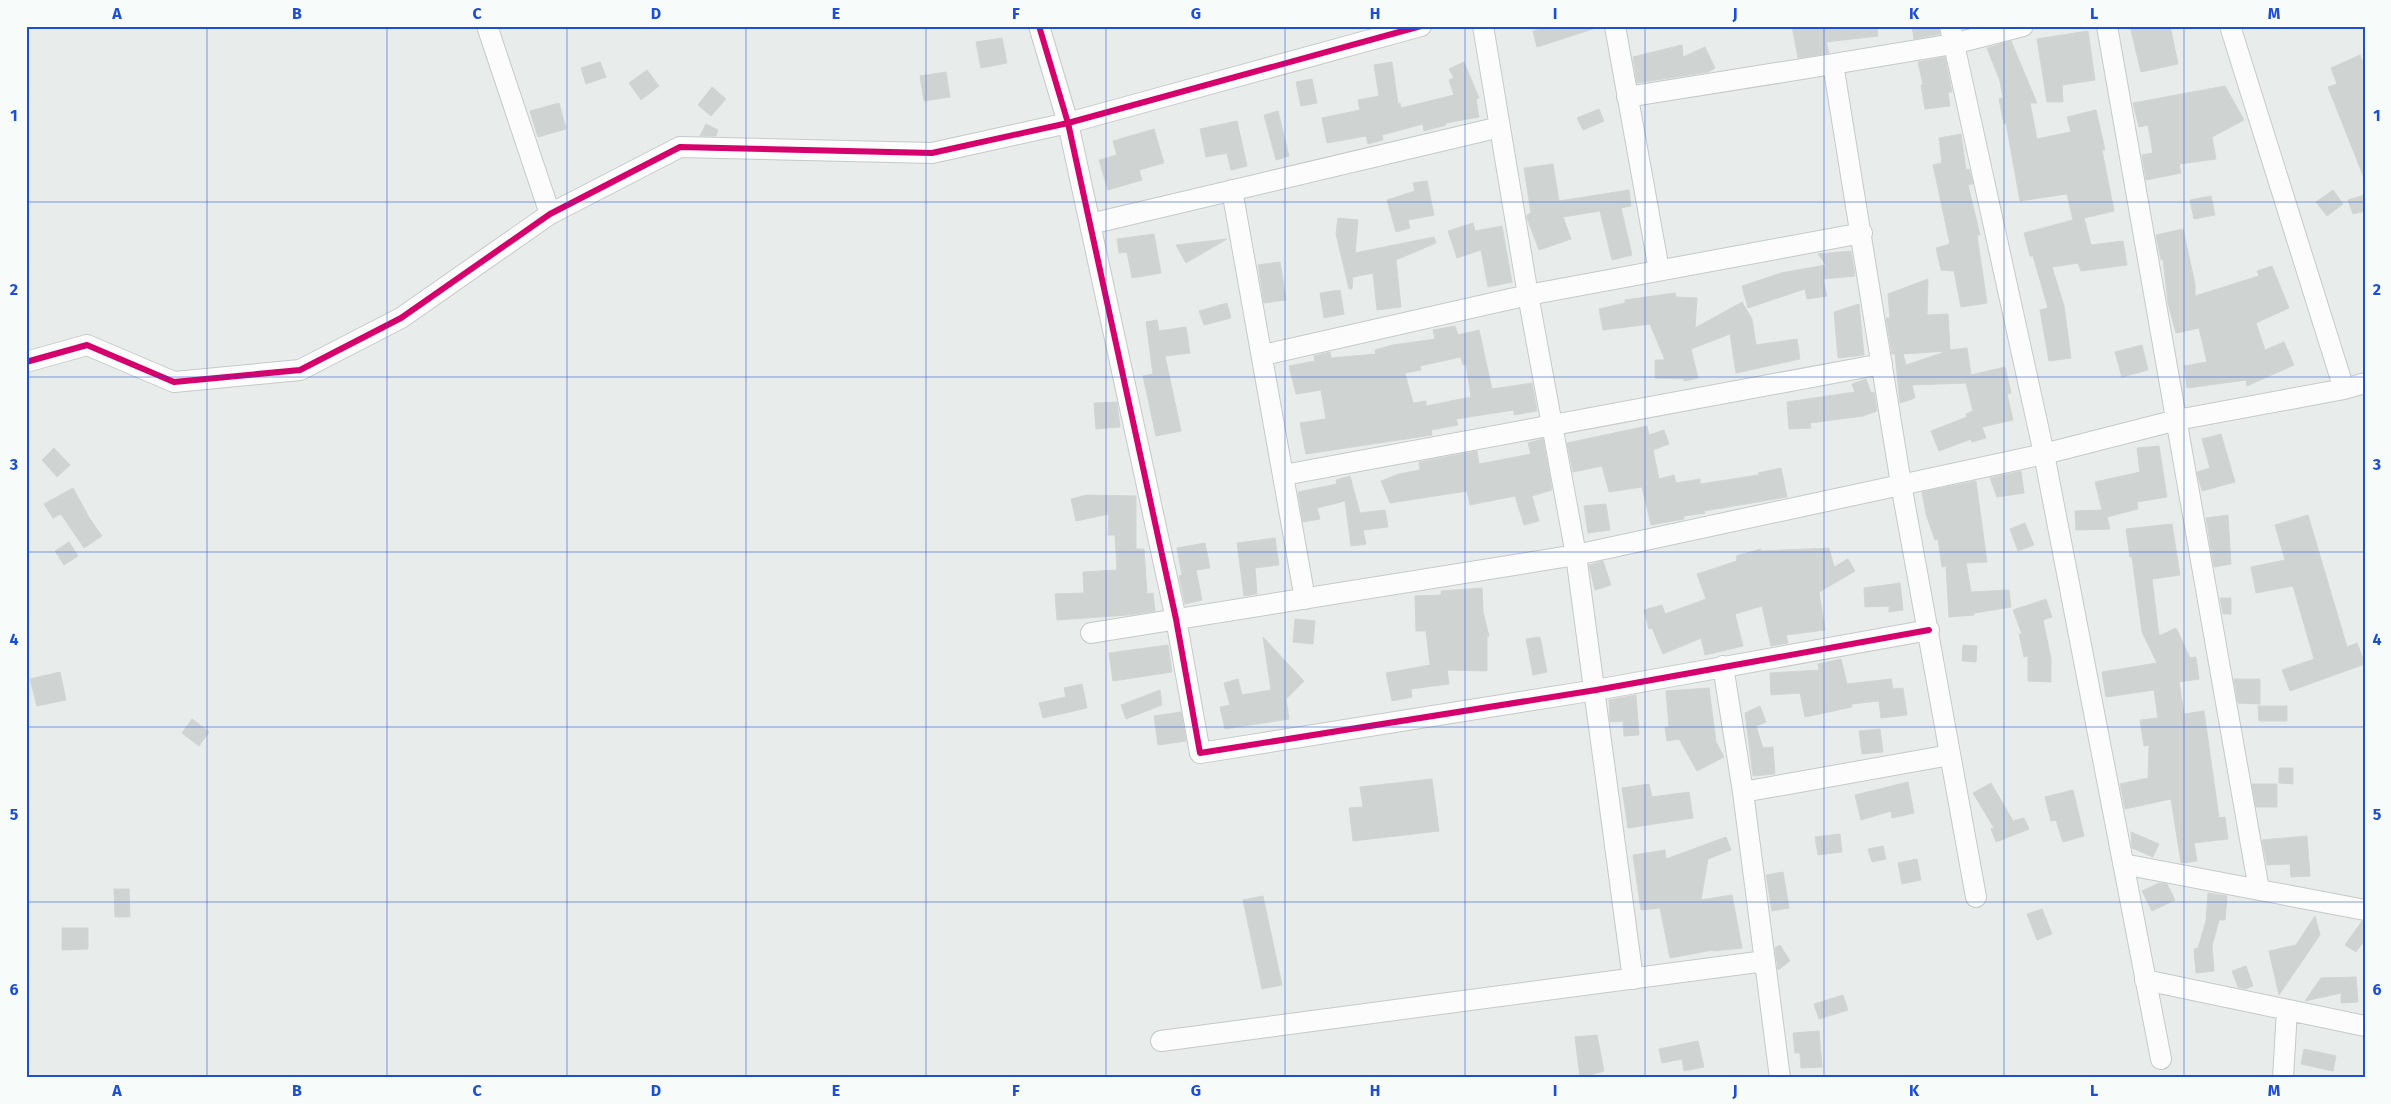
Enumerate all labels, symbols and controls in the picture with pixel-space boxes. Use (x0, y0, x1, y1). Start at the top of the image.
text: A (111, 4, 122, 23)
text: B (292, 4, 302, 23)
text: C (472, 4, 482, 23)
text: D (651, 4, 661, 23)
text: E (832, 4, 840, 23)
text: F (1012, 4, 1020, 23)
text: G (1191, 4, 1201, 23)
text: H (1370, 4, 1380, 23)
text: I (1553, 4, 1557, 23)
text: J (1731, 4, 1738, 23)
text: K (1909, 4, 1920, 23)
text: L (2090, 4, 2098, 23)
text: M (2268, 4, 2281, 23)
text: 1 (10, 106, 18, 125)
text: 1 (2373, 106, 2381, 125)
text: 2 (10, 280, 18, 299)
text: 2 (2373, 280, 2381, 299)
text: 3 (9, 455, 18, 474)
text: 3 (2372, 455, 2381, 474)
text: 4 (9, 630, 19, 649)
text: 4 (2372, 630, 2382, 649)
text: 5 (10, 805, 19, 824)
text: 5 (2373, 805, 2382, 824)
text: 6 (9, 980, 19, 999)
text: 6 (2372, 980, 2382, 999)
text: A (111, 1081, 122, 1100)
text: B (292, 1081, 302, 1100)
text: C (472, 1081, 482, 1100)
text: D (651, 1081, 661, 1100)
text: E (832, 1081, 840, 1100)
text: F (1012, 1081, 1020, 1100)
text: G (1191, 1081, 1201, 1100)
text: H (1370, 1081, 1380, 1100)
text: I (1553, 1081, 1557, 1100)
text: J (1731, 1081, 1738, 1100)
text: K (1909, 1081, 1920, 1100)
text: L (2090, 1081, 2098, 1100)
text: M (2268, 1081, 2281, 1100)

